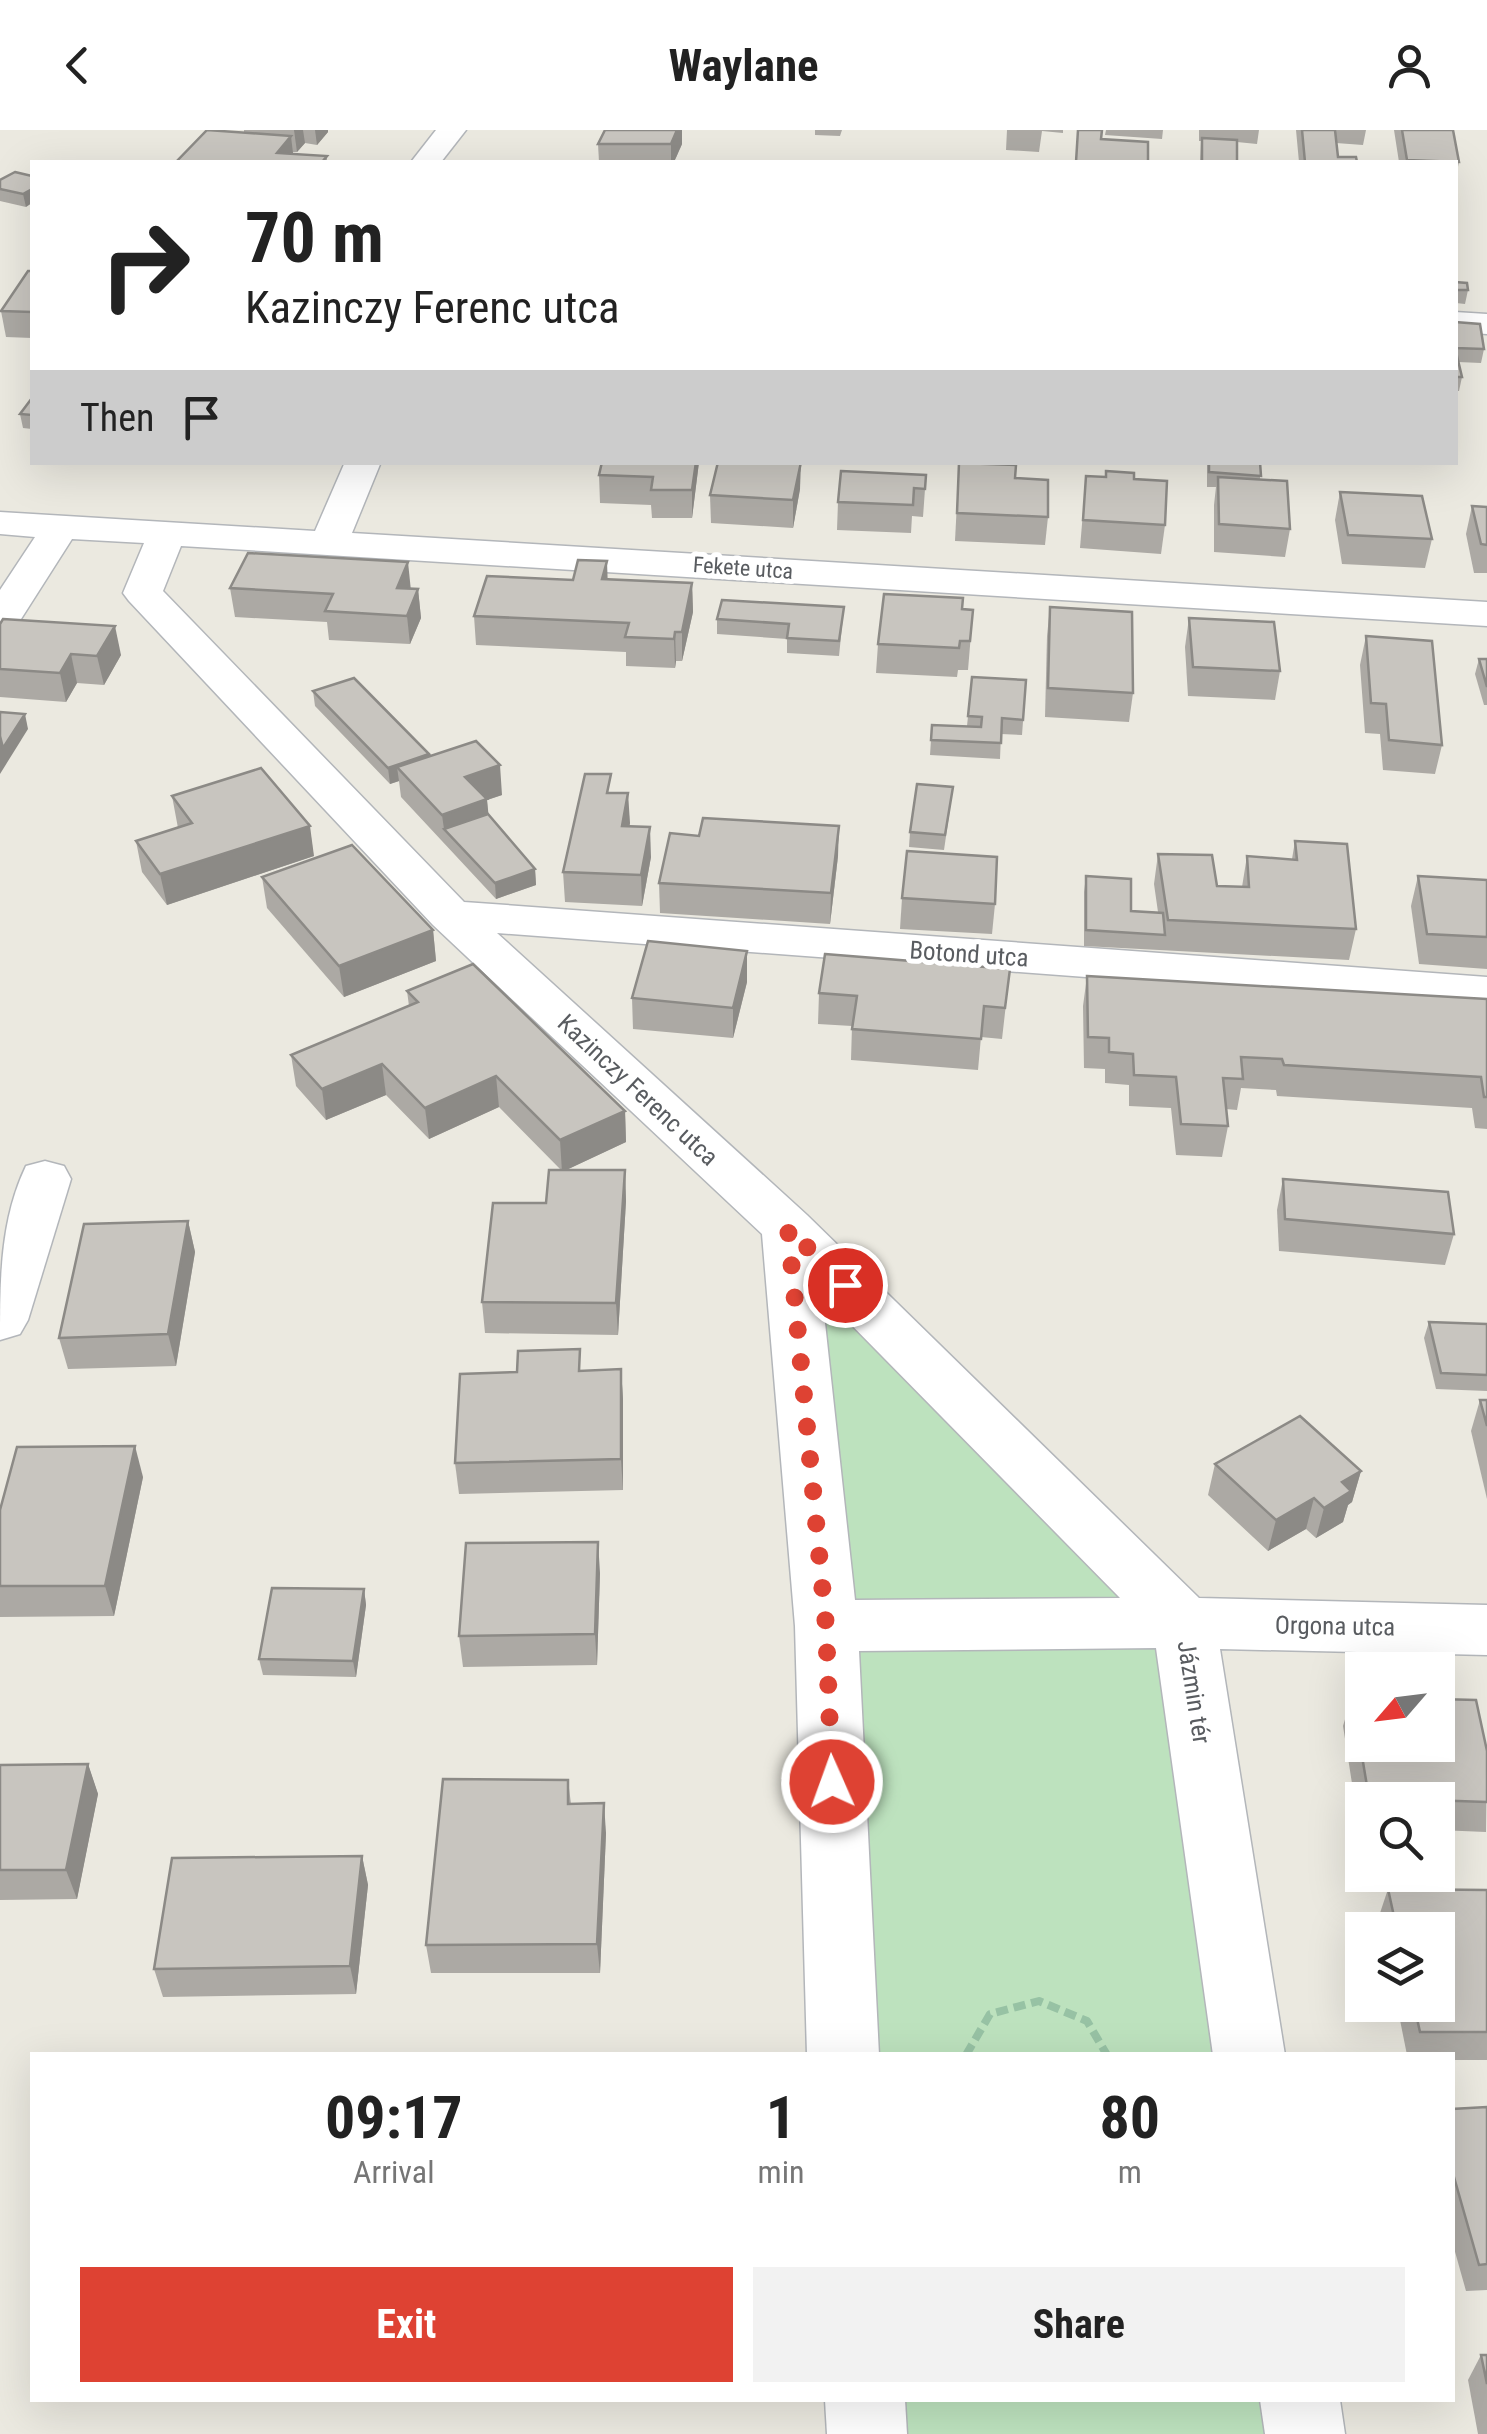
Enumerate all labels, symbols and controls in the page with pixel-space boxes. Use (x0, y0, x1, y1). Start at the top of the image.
icon: back (50, 38, 105, 93)
icon: person (1382, 38, 1437, 93)
text: Waylane (668, 39, 819, 92)
text: 70 m (245, 197, 384, 279)
icon: right (80, 200, 210, 330)
text: Kazinczy Ferenc utca (245, 281, 620, 334)
icon: arrive (174, 390, 229, 445)
text: Then (80, 396, 154, 440)
street label: Fekete utca (692, 552, 794, 584)
street label: Botond utca (909, 935, 1029, 973)
street label: Kazinczy Ferenc utca (552, 1008, 724, 1172)
pin (803, 1243, 888, 1328)
icon: arrive (818, 1258, 873, 1313)
street label: Orgona utca (1275, 1610, 1395, 1642)
street label: Jázmin tér (1172, 1638, 1217, 1746)
north arrow (1345, 1652, 1455, 1762)
map controls (1345, 1652, 1455, 2022)
position arrow (780, 1730, 884, 1834)
button: search (1345, 1782, 1455, 1892)
button: layers (1345, 1912, 1455, 2022)
text: 09:17 (325, 2082, 463, 2153)
text: 1 (766, 2082, 796, 2153)
text: 80 (1099, 2082, 1160, 2153)
text: Arrival (353, 2153, 434, 2191)
text: min (758, 2153, 804, 2191)
text: m (1118, 2153, 1142, 2191)
button: Exit (80, 2267, 733, 2382)
button: Share (753, 2267, 1405, 2382)

